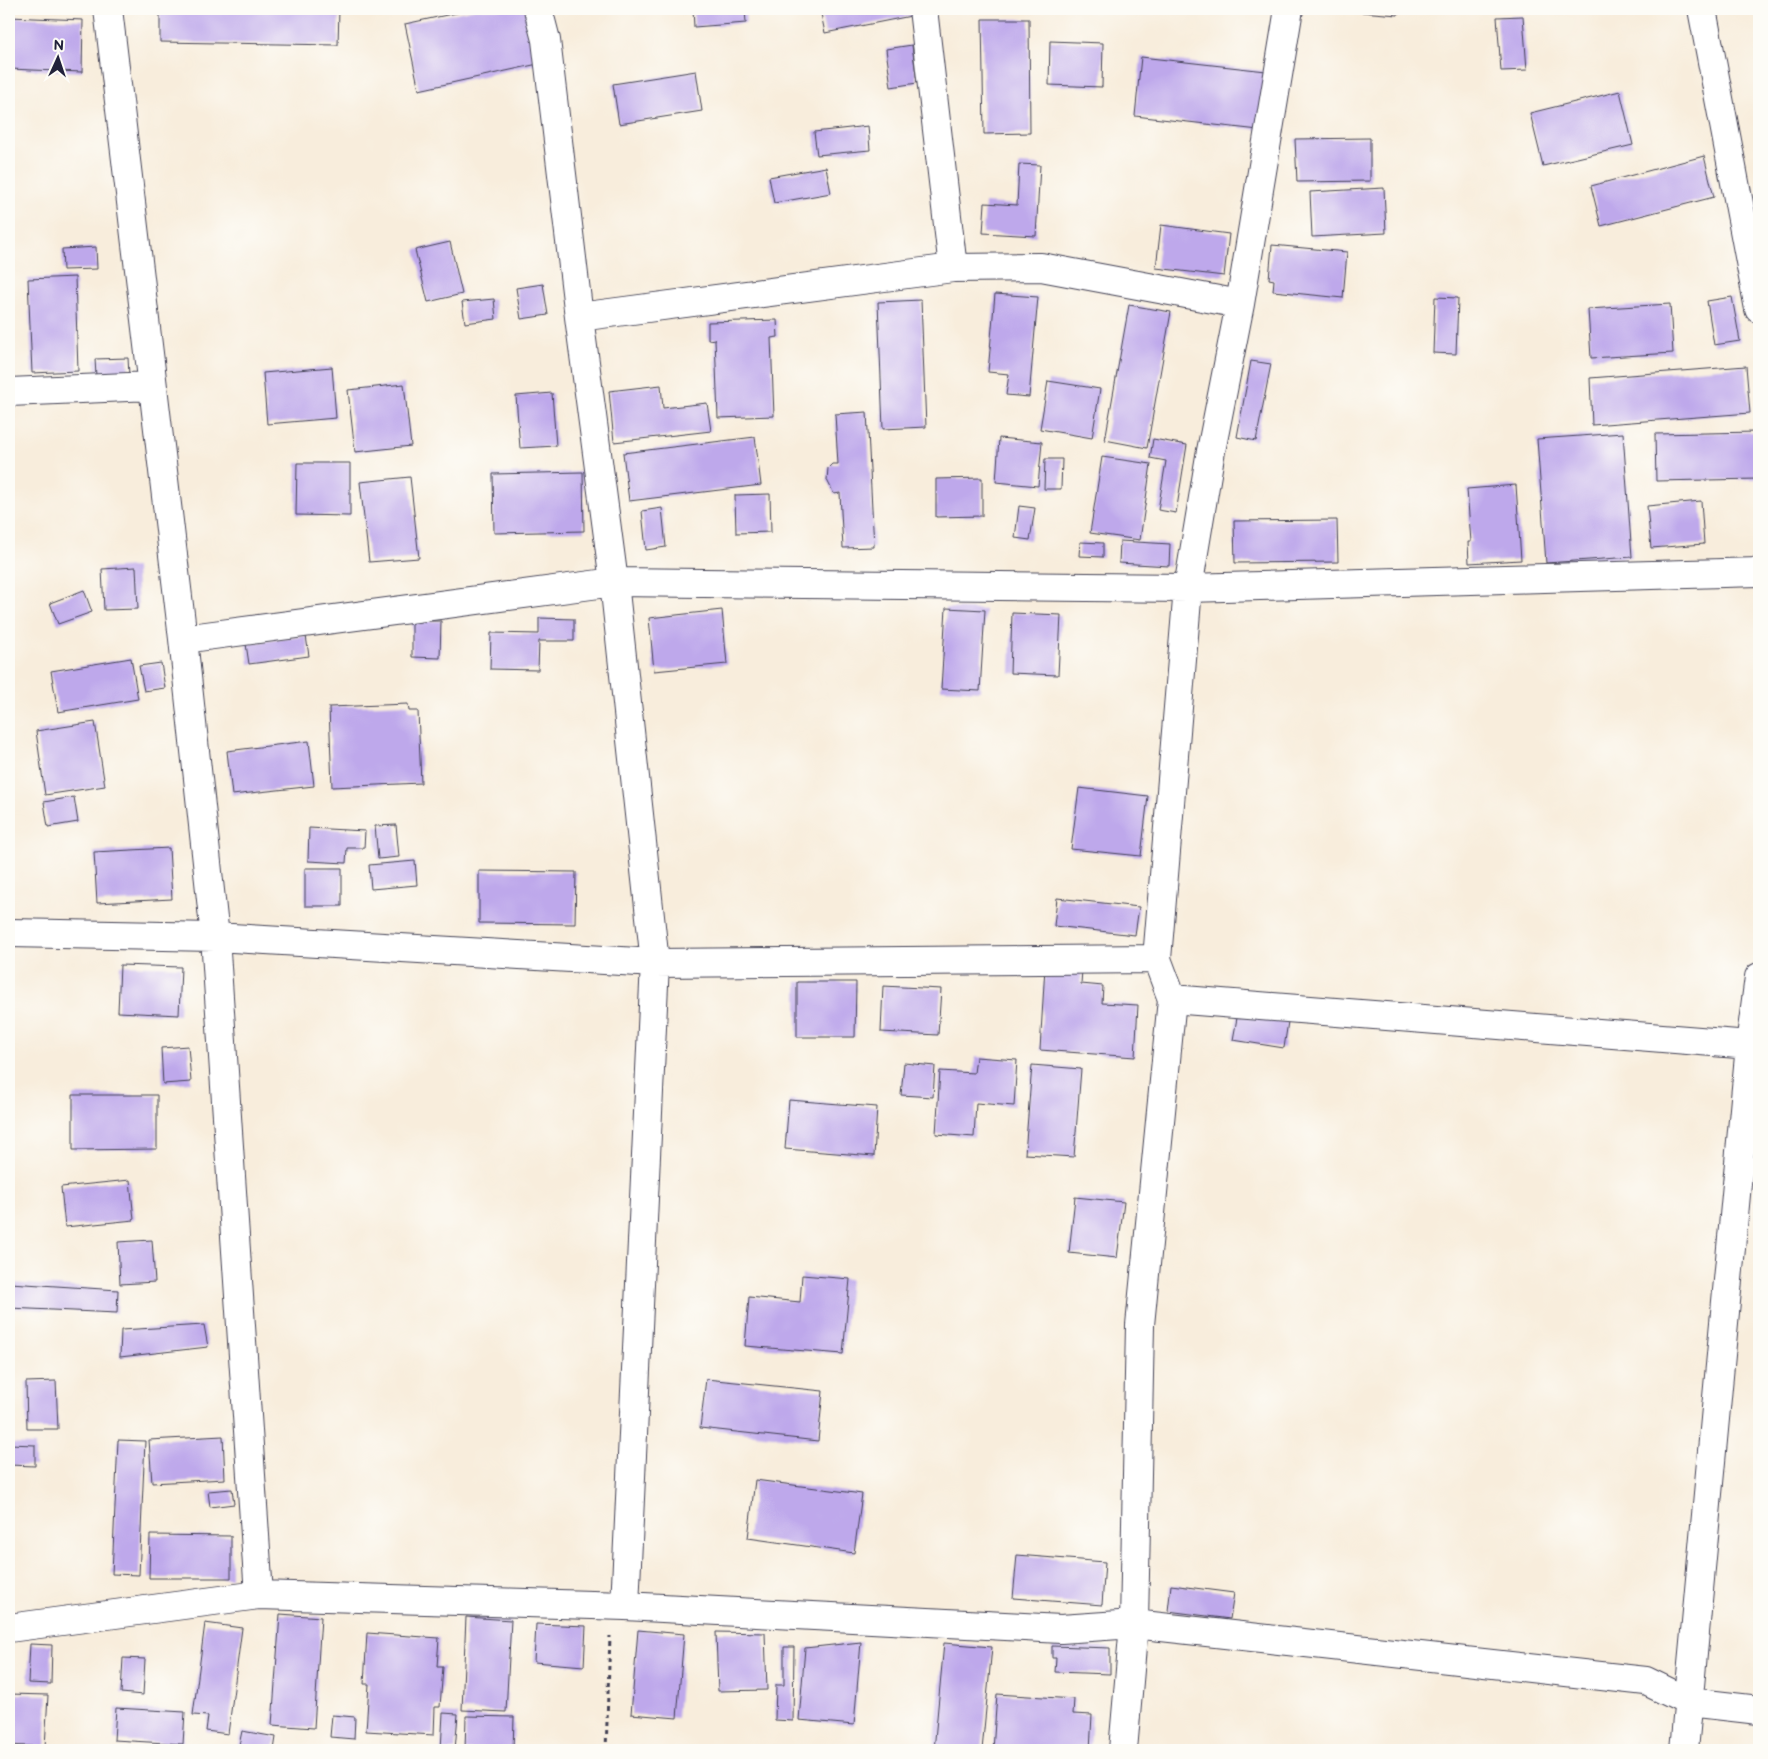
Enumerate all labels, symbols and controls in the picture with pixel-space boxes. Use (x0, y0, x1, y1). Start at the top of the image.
north arrow (32, 32, 82, 82)
text: N (53, 37, 64, 54)

